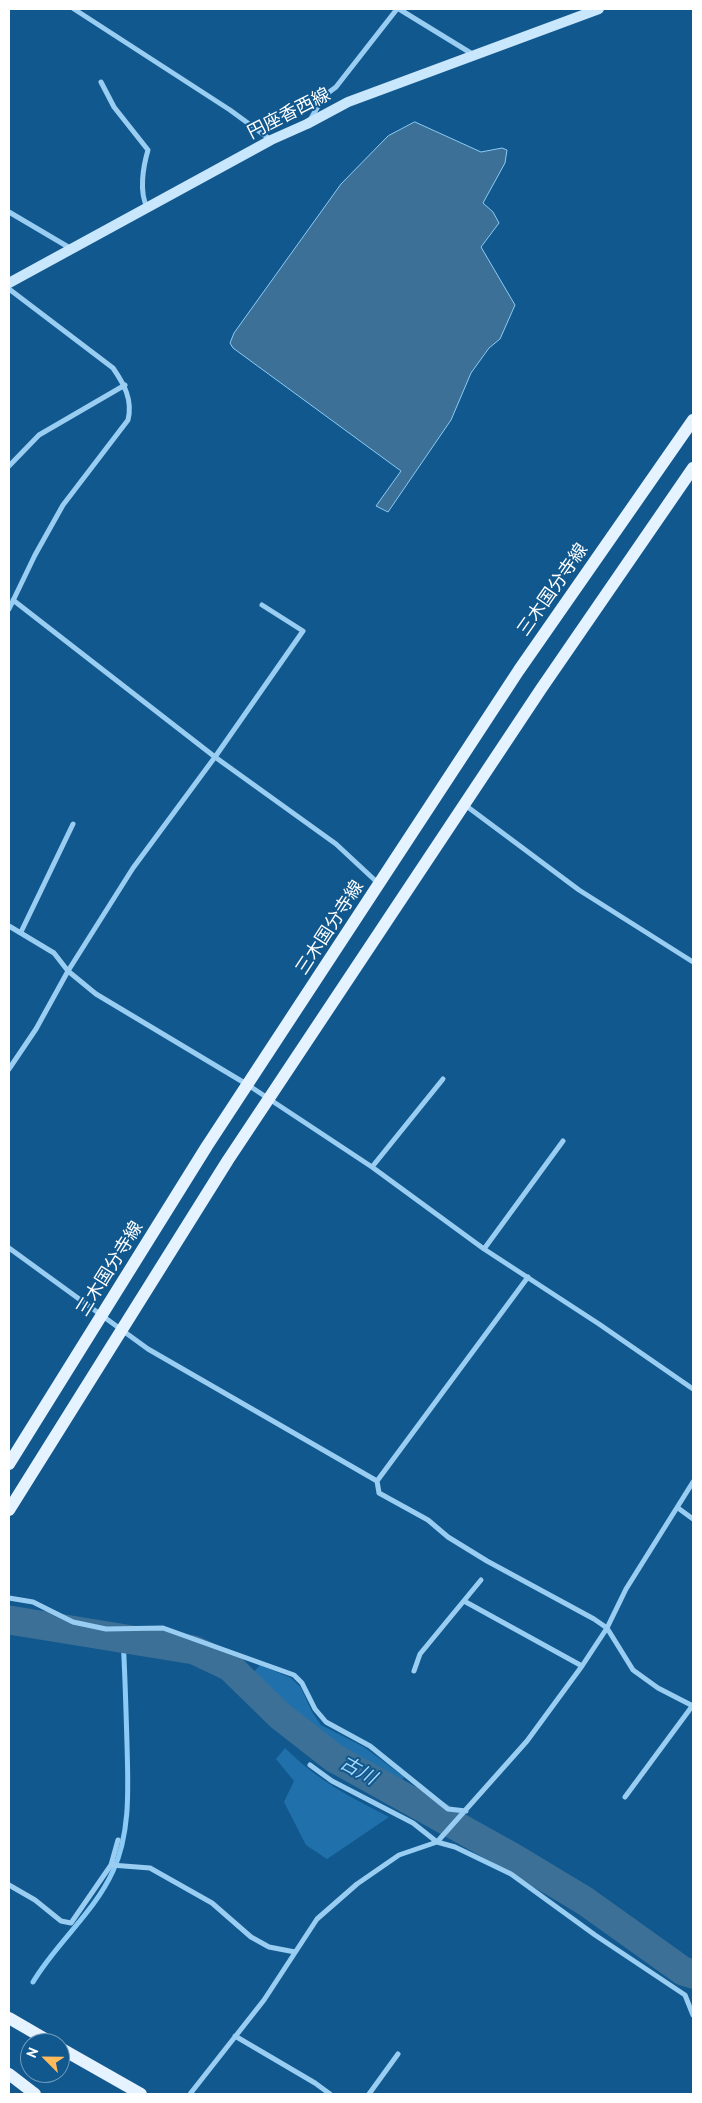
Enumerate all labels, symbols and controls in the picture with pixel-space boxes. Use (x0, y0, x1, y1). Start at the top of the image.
street label: 円座香西線 (244, 84, 334, 144)
street label: 三木国分寺線 (513, 540, 593, 640)
street label: 三木国分寺線 (292, 877, 368, 979)
street label: 三木国分寺線 (72, 1217, 148, 1321)
water label: 古川 (336, 1752, 380, 1790)
north arrow (20, 2033, 70, 2083)
text: N (22, 2045, 42, 2060)

